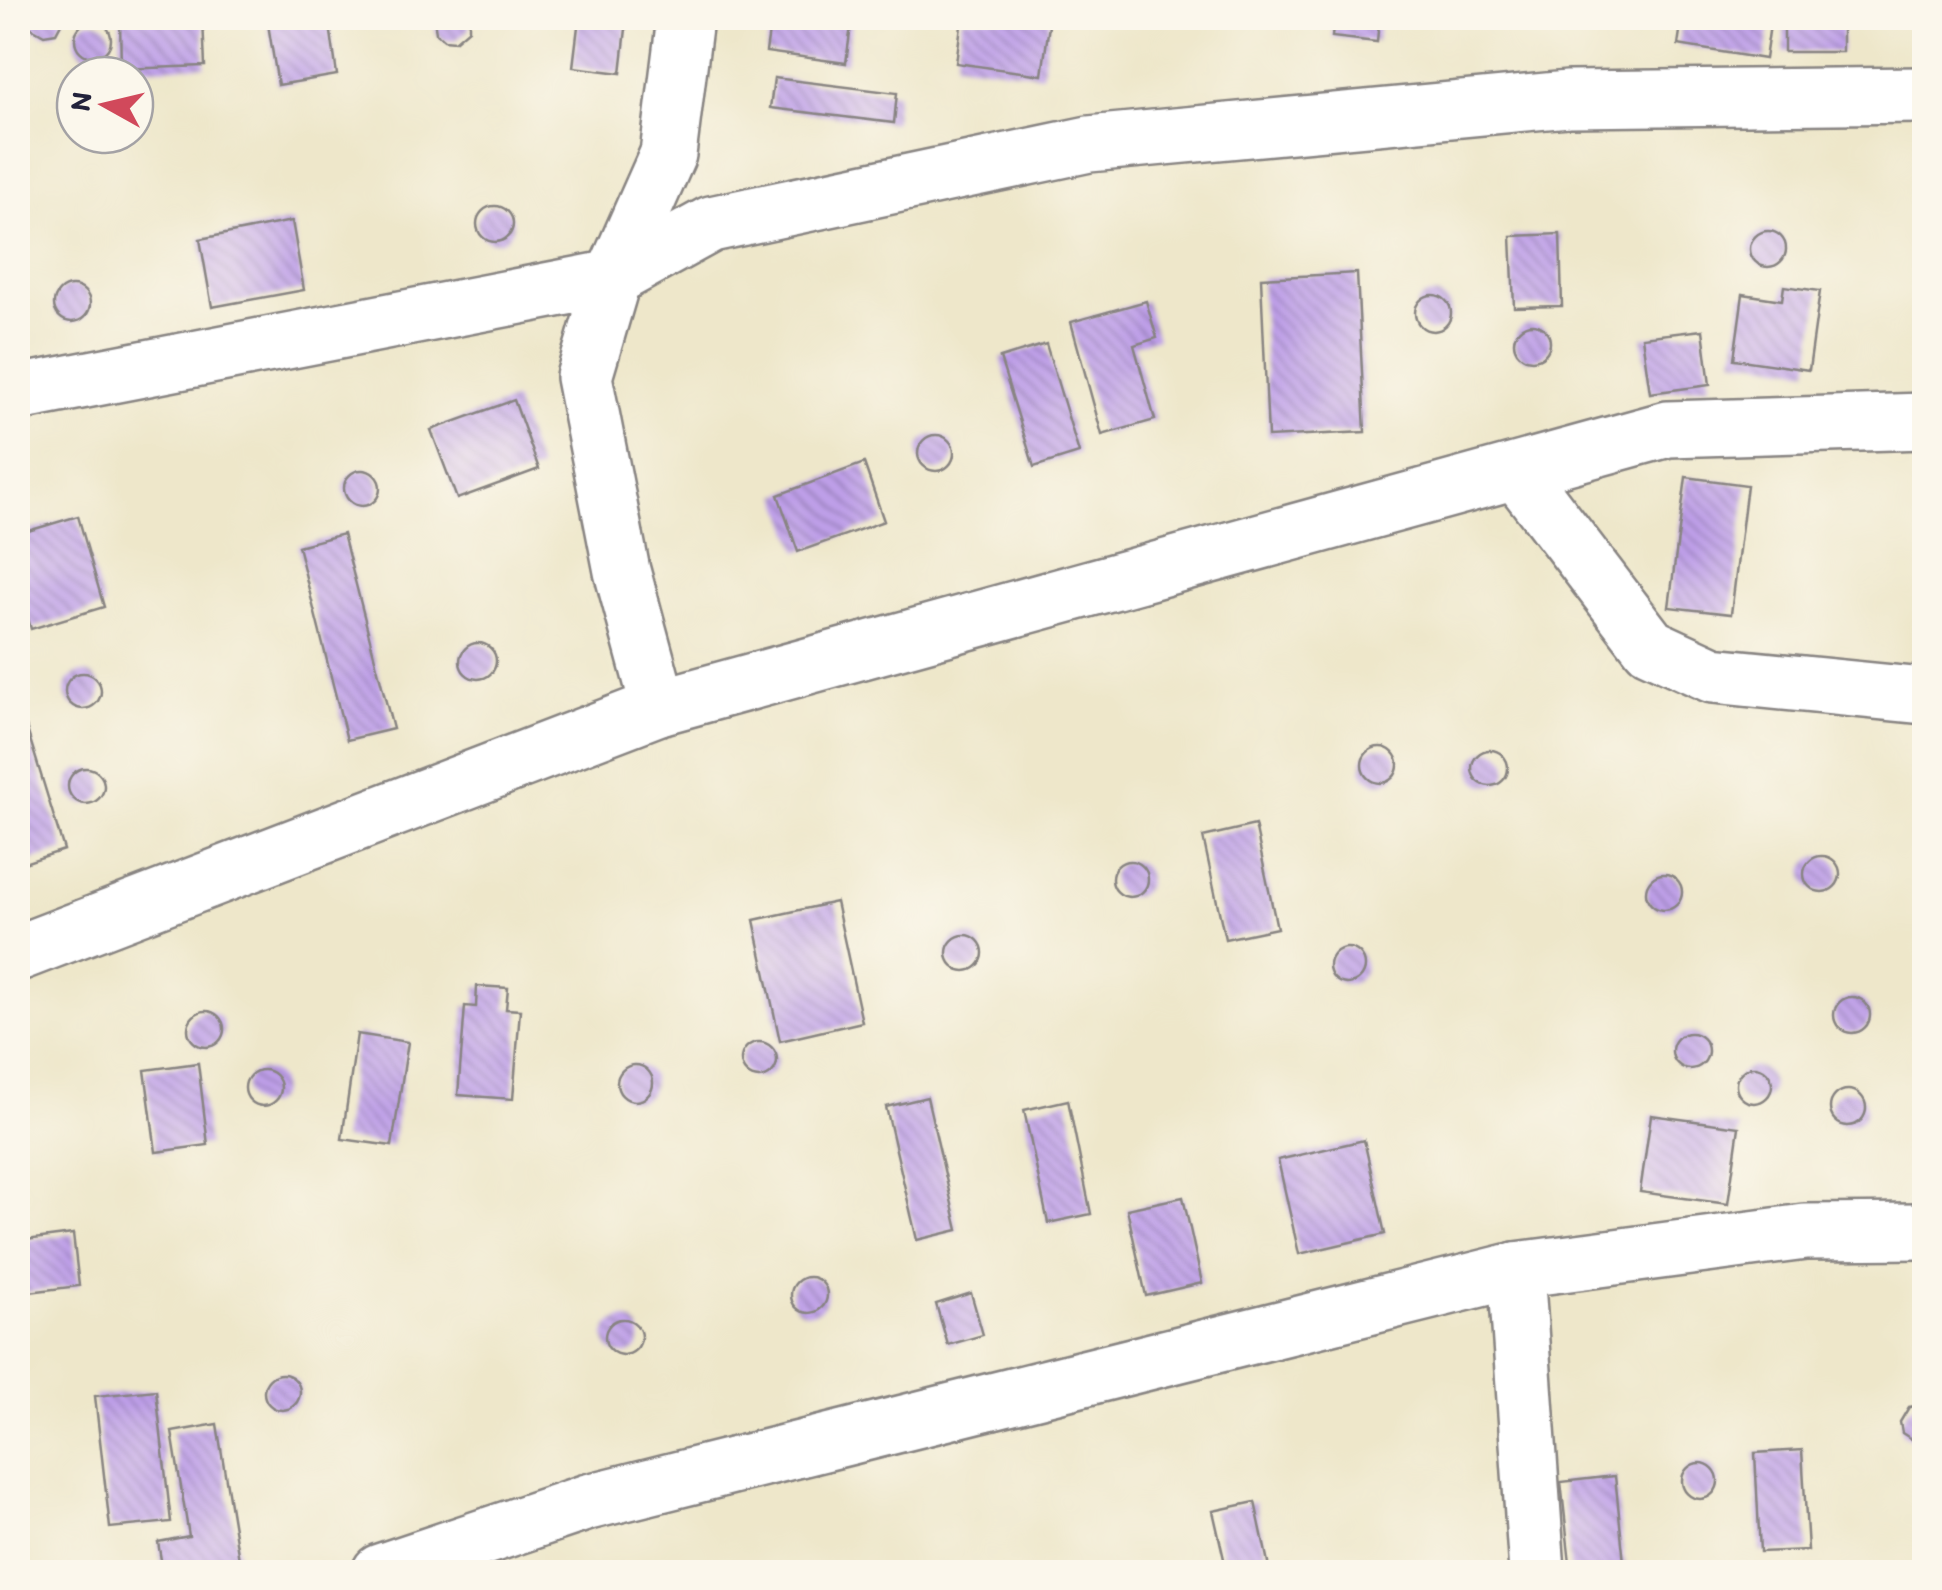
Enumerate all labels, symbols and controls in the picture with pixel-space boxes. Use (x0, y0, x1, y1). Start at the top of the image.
north arrow (55, 55, 155, 155)
text: N (62, 90, 98, 113)

